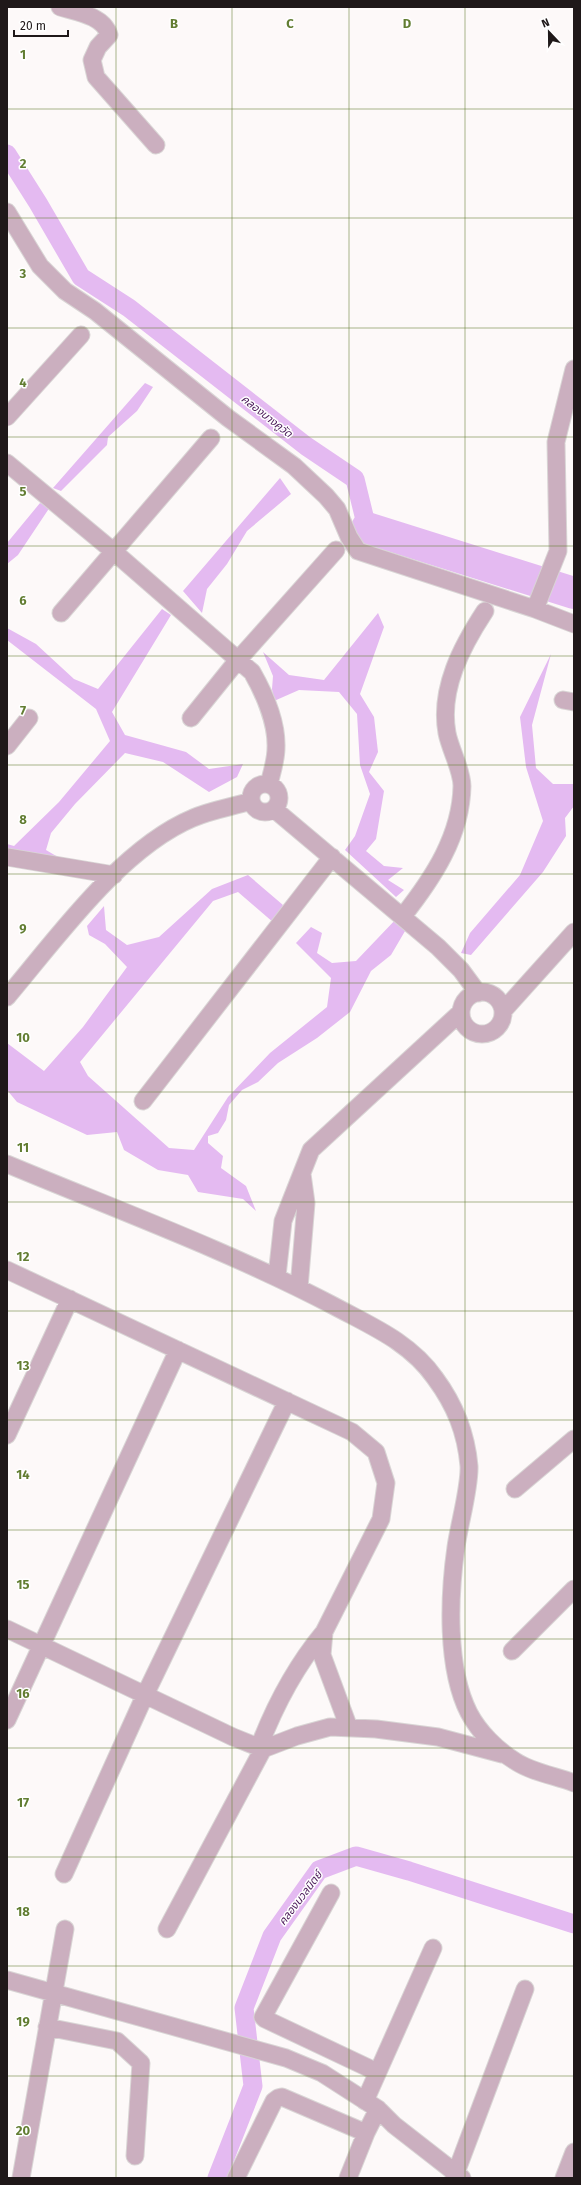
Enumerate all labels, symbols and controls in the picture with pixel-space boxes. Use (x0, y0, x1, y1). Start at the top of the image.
scale bar (14, 12, 68, 38)
north arrow (529, 12, 569, 52)
text: B (170, 16, 178, 31)
text: C (286, 16, 294, 31)
text: D (403, 16, 412, 31)
text: N (540, 16, 551, 31)
text: 20 m (20, 19, 46, 33)
text: 1 (20, 47, 26, 62)
text: 2 (20, 156, 27, 171)
text: 3 (19, 266, 27, 281)
text: 4 (19, 375, 27, 390)
water label: คลองบางคูวัด (239, 392, 296, 441)
text: 5 (20, 484, 27, 499)
text: 6 (19, 593, 27, 608)
text: 7 (20, 703, 26, 718)
text: 8 (19, 812, 27, 827)
text: 9 (19, 921, 27, 936)
text: 10 (16, 1030, 30, 1045)
text: 11 (17, 1140, 29, 1155)
text: 12 (17, 1249, 30, 1264)
text: 13 (17, 1358, 30, 1373)
text: 14 (16, 1467, 30, 1482)
text: 15 (16, 1577, 30, 1592)
text: 16 (16, 1686, 30, 1701)
text: 17 (17, 1795, 29, 1810)
water label: คลองนวลนิตย์ (276, 1867, 326, 1928)
text: 18 (16, 1904, 30, 1919)
text: 19 (16, 2014, 30, 2029)
text: 20 (16, 2123, 31, 2138)

